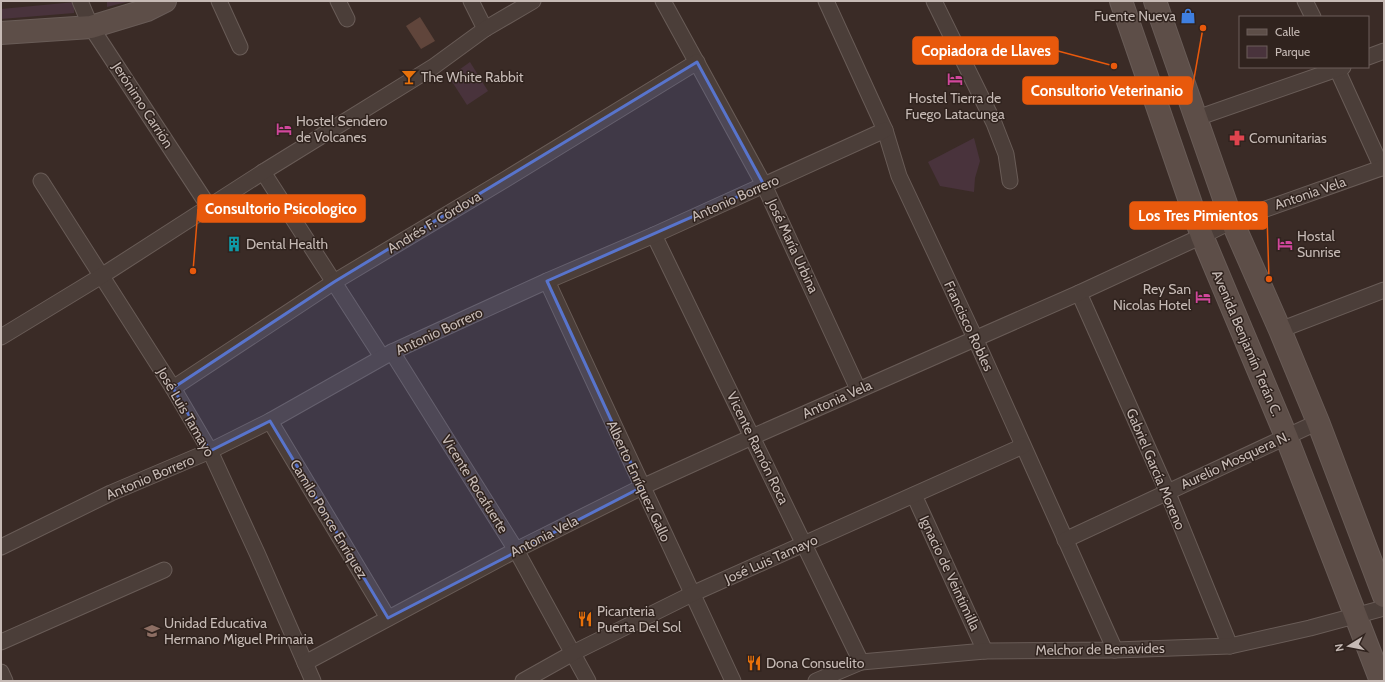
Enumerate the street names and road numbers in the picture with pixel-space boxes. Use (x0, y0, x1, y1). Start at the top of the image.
street label: Jerónimo Carrión (108, 58, 178, 152)
street label: Antonio Borrero (688, 171, 782, 225)
street label: Antonia Vela (1272, 172, 1348, 214)
street label: Andrés F. Córdova (384, 187, 484, 257)
street label: José María Urbina (763, 195, 823, 296)
street label: Avenida Benjamín Terán C. (1208, 267, 1286, 419)
street label: Francisco Robles (940, 278, 998, 374)
street label: Antonio Borrero (393, 303, 486, 359)
street label: José Luis Tamayo (153, 363, 219, 460)
street label: Antonia Vela (799, 376, 875, 422)
street label: Vicente Ramón Roca (723, 389, 793, 508)
street label: Gabriel García Moreno (1122, 406, 1190, 533)
street label: Alberto Enríquez Gallo (603, 417, 675, 545)
street label: Aurelio Mosquera N. (1178, 427, 1292, 493)
street label: Vicente Rocafuerte (438, 432, 512, 536)
street label: Antonio Borrero (103, 450, 197, 504)
street label: Camilo Ponce Enríquez (286, 456, 372, 582)
street label: Antonia Vela (507, 511, 581, 561)
street label: Ignacio de Veintimilla (915, 513, 985, 634)
street label: José Luis Tamayo (721, 530, 821, 588)
street label: Melchor de Benavides (1035, 639, 1165, 659)

